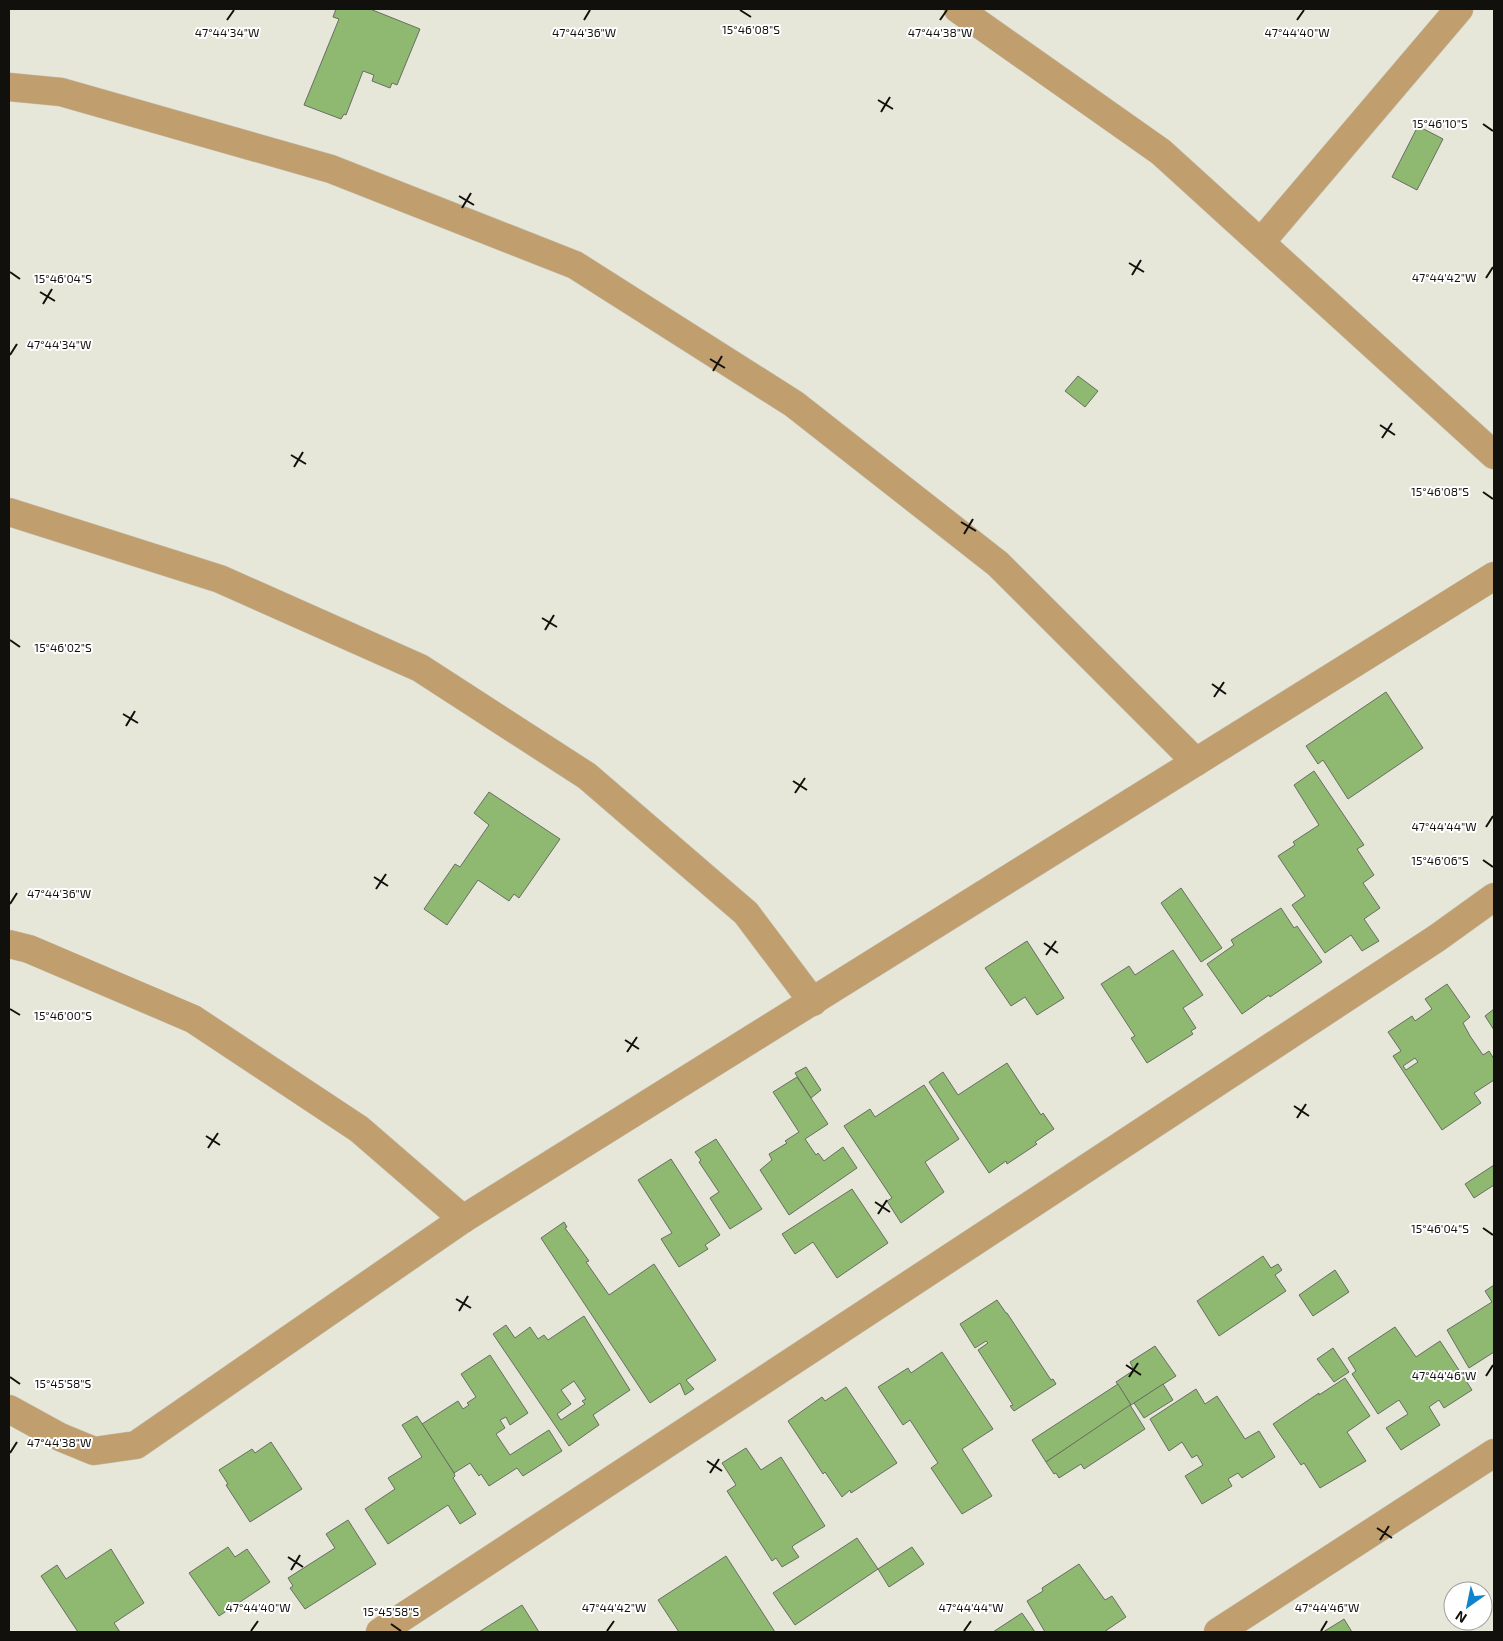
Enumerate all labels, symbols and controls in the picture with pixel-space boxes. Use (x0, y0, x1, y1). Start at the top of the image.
text: 15°46'08"S (722, 22, 780, 36)
text: 47°44'34"W (195, 25, 259, 39)
text: 47°44'36"W (552, 25, 616, 39)
text: 47°44'38"W (908, 25, 972, 39)
text: 47°44'40"W (1264, 25, 1330, 39)
text: 15°46'10"S (1412, 116, 1468, 130)
text: 47°44'42"W (1412, 270, 1476, 284)
text: 15°46'04"S (34, 271, 92, 285)
text: 47°44'34"W (27, 337, 91, 351)
text: 15°46'08"S (1411, 484, 1469, 498)
text: 15°46'02"S (34, 640, 92, 654)
text: 47°44'44"W (1411, 819, 1477, 833)
text: 15°46'06"S (1411, 853, 1469, 867)
text: 47°44'36"W (27, 886, 91, 900)
text: 15°46'00"S (34, 1008, 92, 1022)
text: 15°46'04"S (1411, 1221, 1469, 1235)
text: 47°44'46"W (1412, 1368, 1476, 1382)
text: 15°45'58"S (35, 1376, 92, 1390)
text: 47°44'38"W (27, 1435, 91, 1449)
north arrow (1443, 1581, 1493, 1631)
text: 47°44'40"W (225, 1600, 291, 1614)
text: 47°44'42"W (582, 1600, 646, 1614)
text: 47°44'44"W (938, 1600, 1004, 1614)
text: 47°44'46"W (1295, 1600, 1359, 1614)
text: 15°45'58"S (363, 1604, 420, 1618)
text: N (1452, 1607, 1470, 1627)

